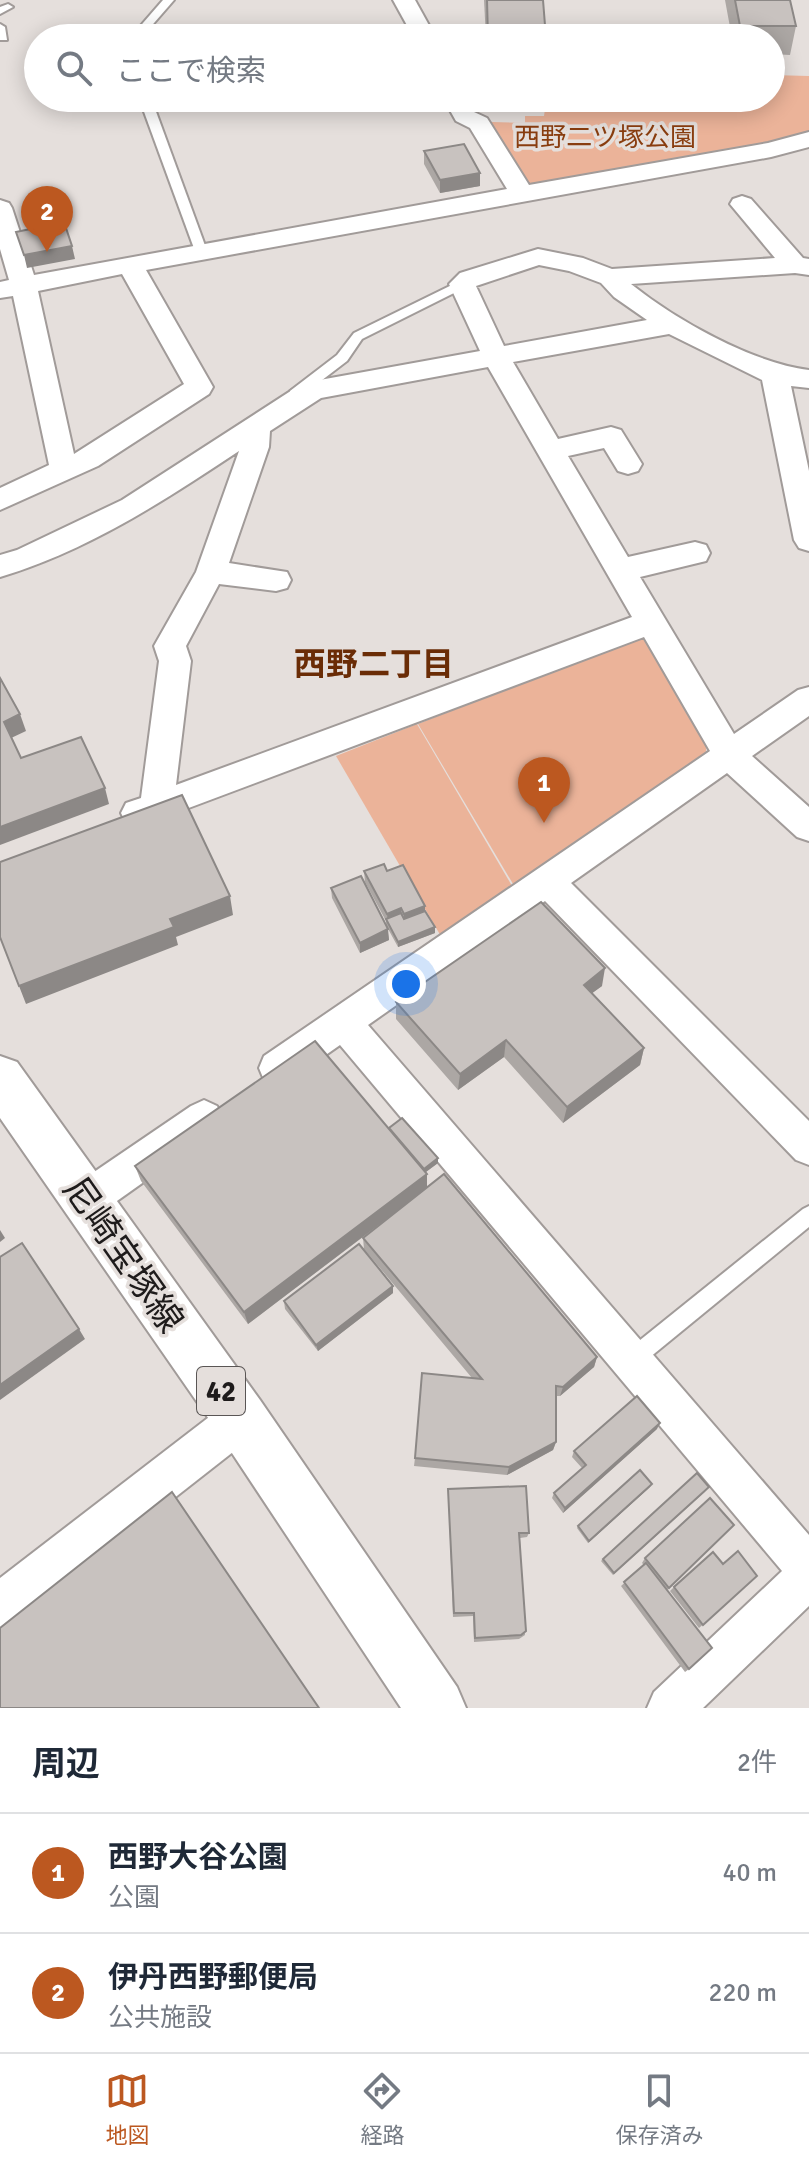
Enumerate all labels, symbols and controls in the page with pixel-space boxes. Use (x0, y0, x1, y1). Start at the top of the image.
search box (24, 24, 785, 112)
icon: search (52, 46, 96, 90)
text: ここで検索 (116, 53, 266, 90)
park label: 西野二ツ塚公園 (514, 122, 696, 154)
pin: 2 (21, 186, 73, 252)
district label: 西野二丁目 (294, 645, 454, 684)
pin: 1 (518, 757, 570, 823)
your location (386, 964, 426, 1004)
street label: 尼崎宝塚線 (53, 1168, 193, 1341)
road number: 42 (197, 1367, 245, 1415)
text: 周辺 (32, 1743, 100, 1785)
text: 2件 (737, 1747, 777, 1779)
text: 西野大谷公園 (108, 1839, 288, 1876)
text: 1 (51, 1857, 65, 1889)
text: 40 m (722, 1857, 777, 1889)
text: 公園 (108, 1882, 160, 1914)
text: 伊丹西野郵便局 (108, 1959, 318, 1996)
text: 2 (51, 1977, 65, 2009)
text: 220 m (708, 1977, 777, 2009)
text: 公共施設 (108, 2002, 212, 2034)
tab: 地図 (105, 2069, 150, 2149)
tab: 経路 (360, 2069, 405, 2149)
tab: 保存済み (615, 2069, 704, 2149)

